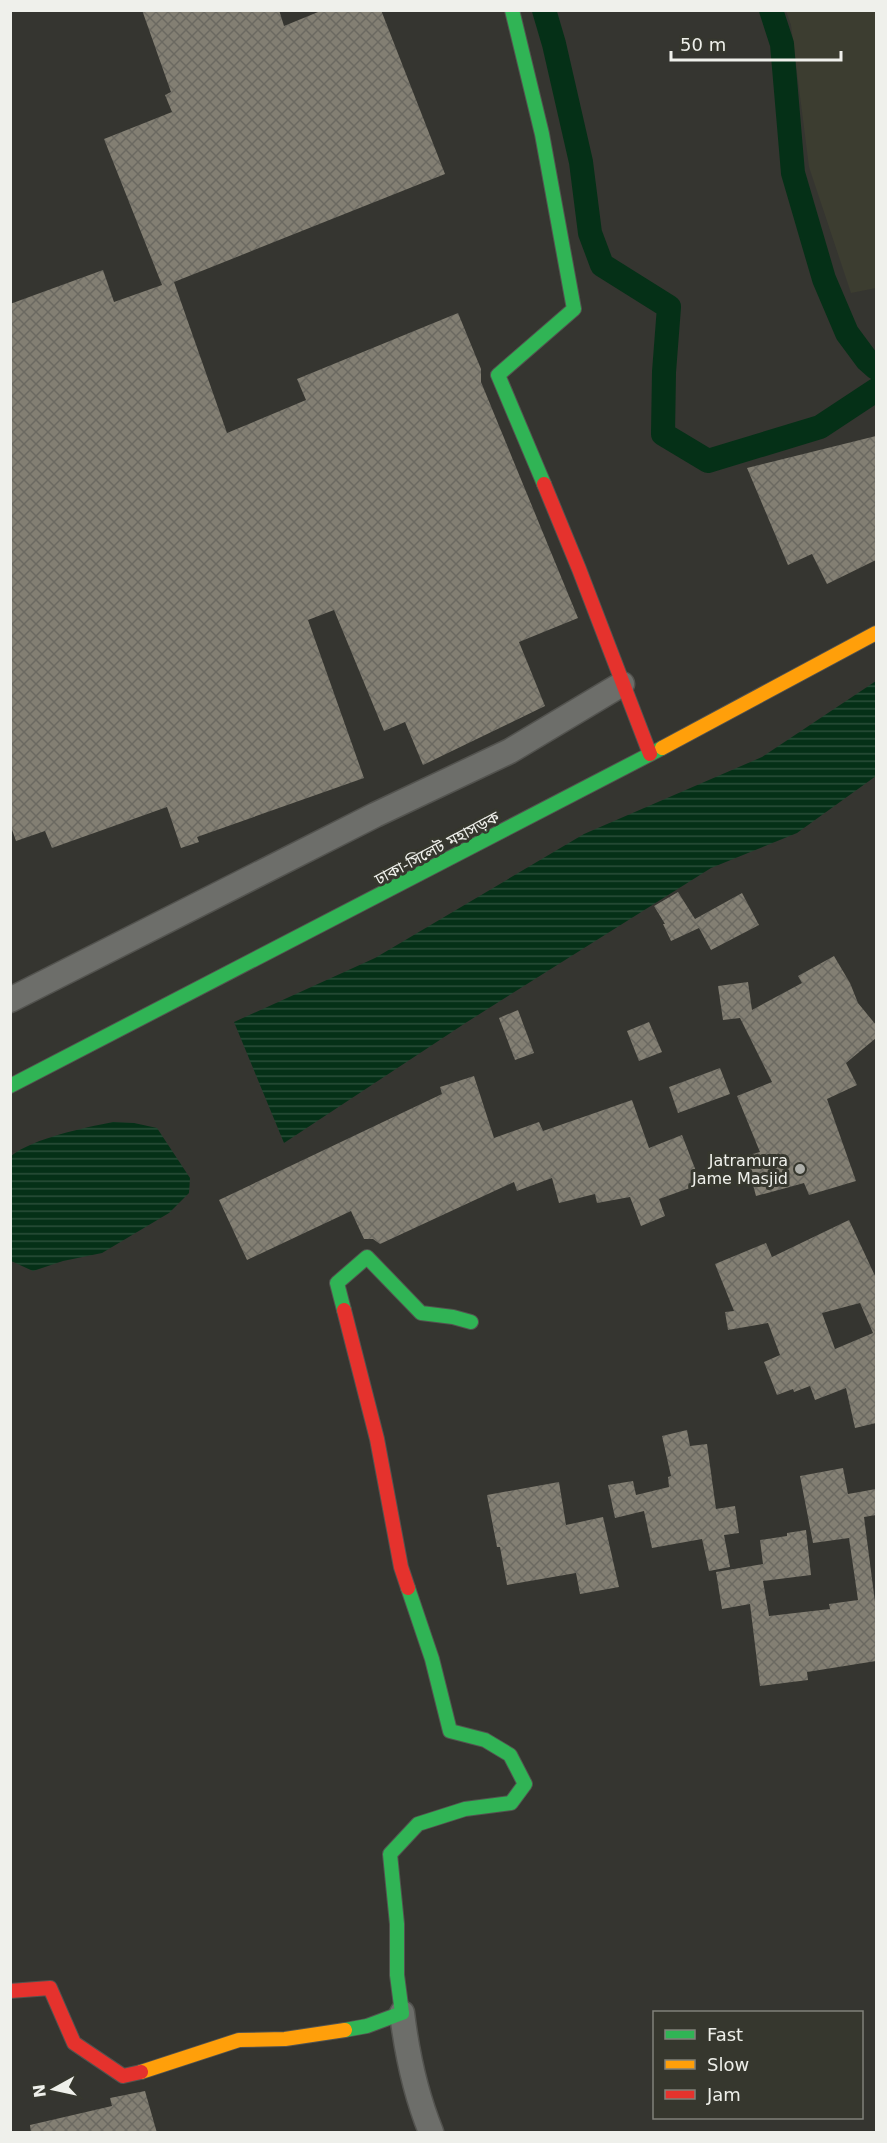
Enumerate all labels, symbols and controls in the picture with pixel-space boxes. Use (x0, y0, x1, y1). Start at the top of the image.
scale bar (671, 24, 840, 62)
text: 50 m (680, 34, 726, 55)
street label: ঢাকা-সিলেট মহাসড়ক (371, 807, 503, 889)
place label: Jatramura Jame Masjid (691, 1151, 788, 1188)
marker: Jatramura Jame Masjid (793, 1162, 807, 1176)
legend (653, 2011, 863, 2119)
text: Fast (707, 2024, 743, 2045)
text: Slow (707, 2054, 749, 2075)
north arrow (24, 2059, 84, 2119)
text: N (29, 2083, 50, 2099)
text: Jam (706, 2084, 741, 2105)

